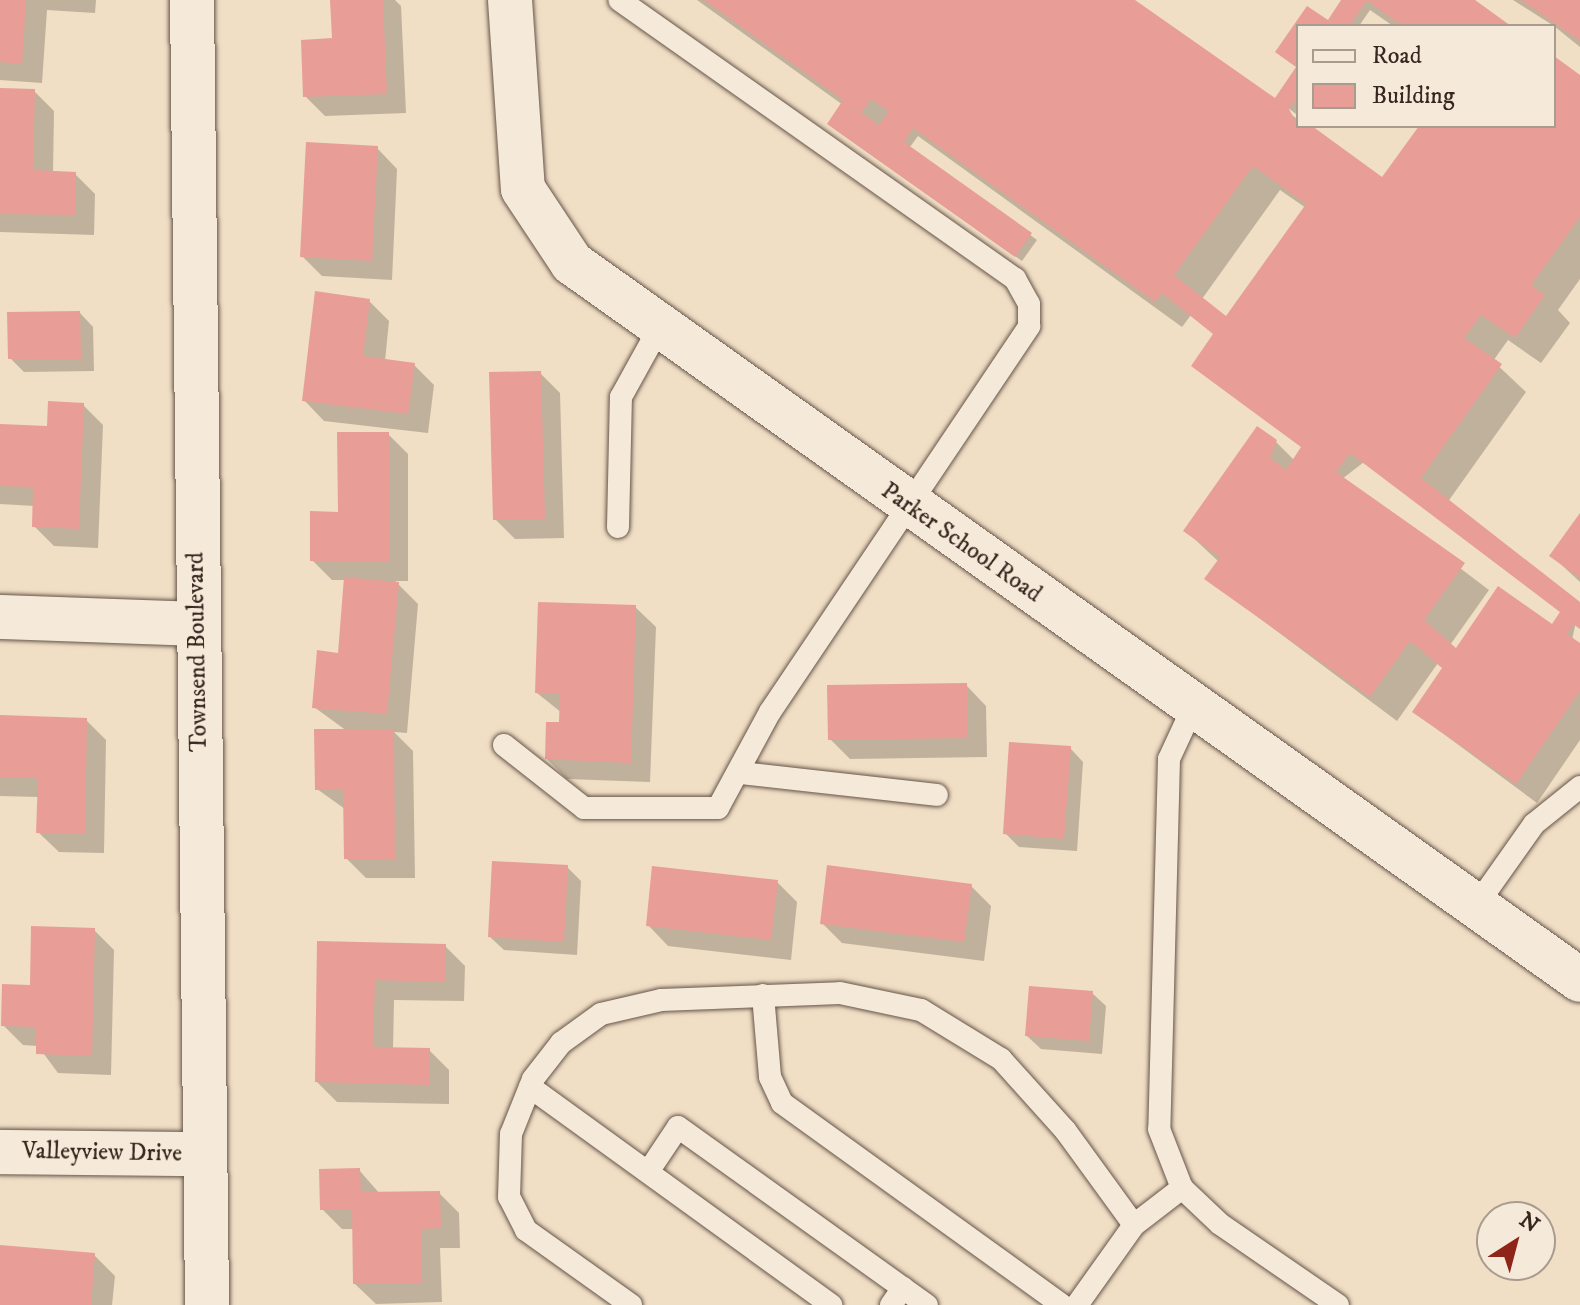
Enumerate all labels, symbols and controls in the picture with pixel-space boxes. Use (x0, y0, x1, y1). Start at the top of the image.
legend (1296, 24, 1556, 128)
text: Road (1372, 41, 1422, 71)
text: Building (1372, 81, 1455, 111)
street label: Parker School Road (875, 477, 1047, 609)
street label: Townsend Boulevard (182, 552, 214, 752)
street label: Valleyview Drive (22, 1137, 182, 1169)
north arrow (1476, 1201, 1556, 1281)
text: N (1514, 1207, 1544, 1239)

